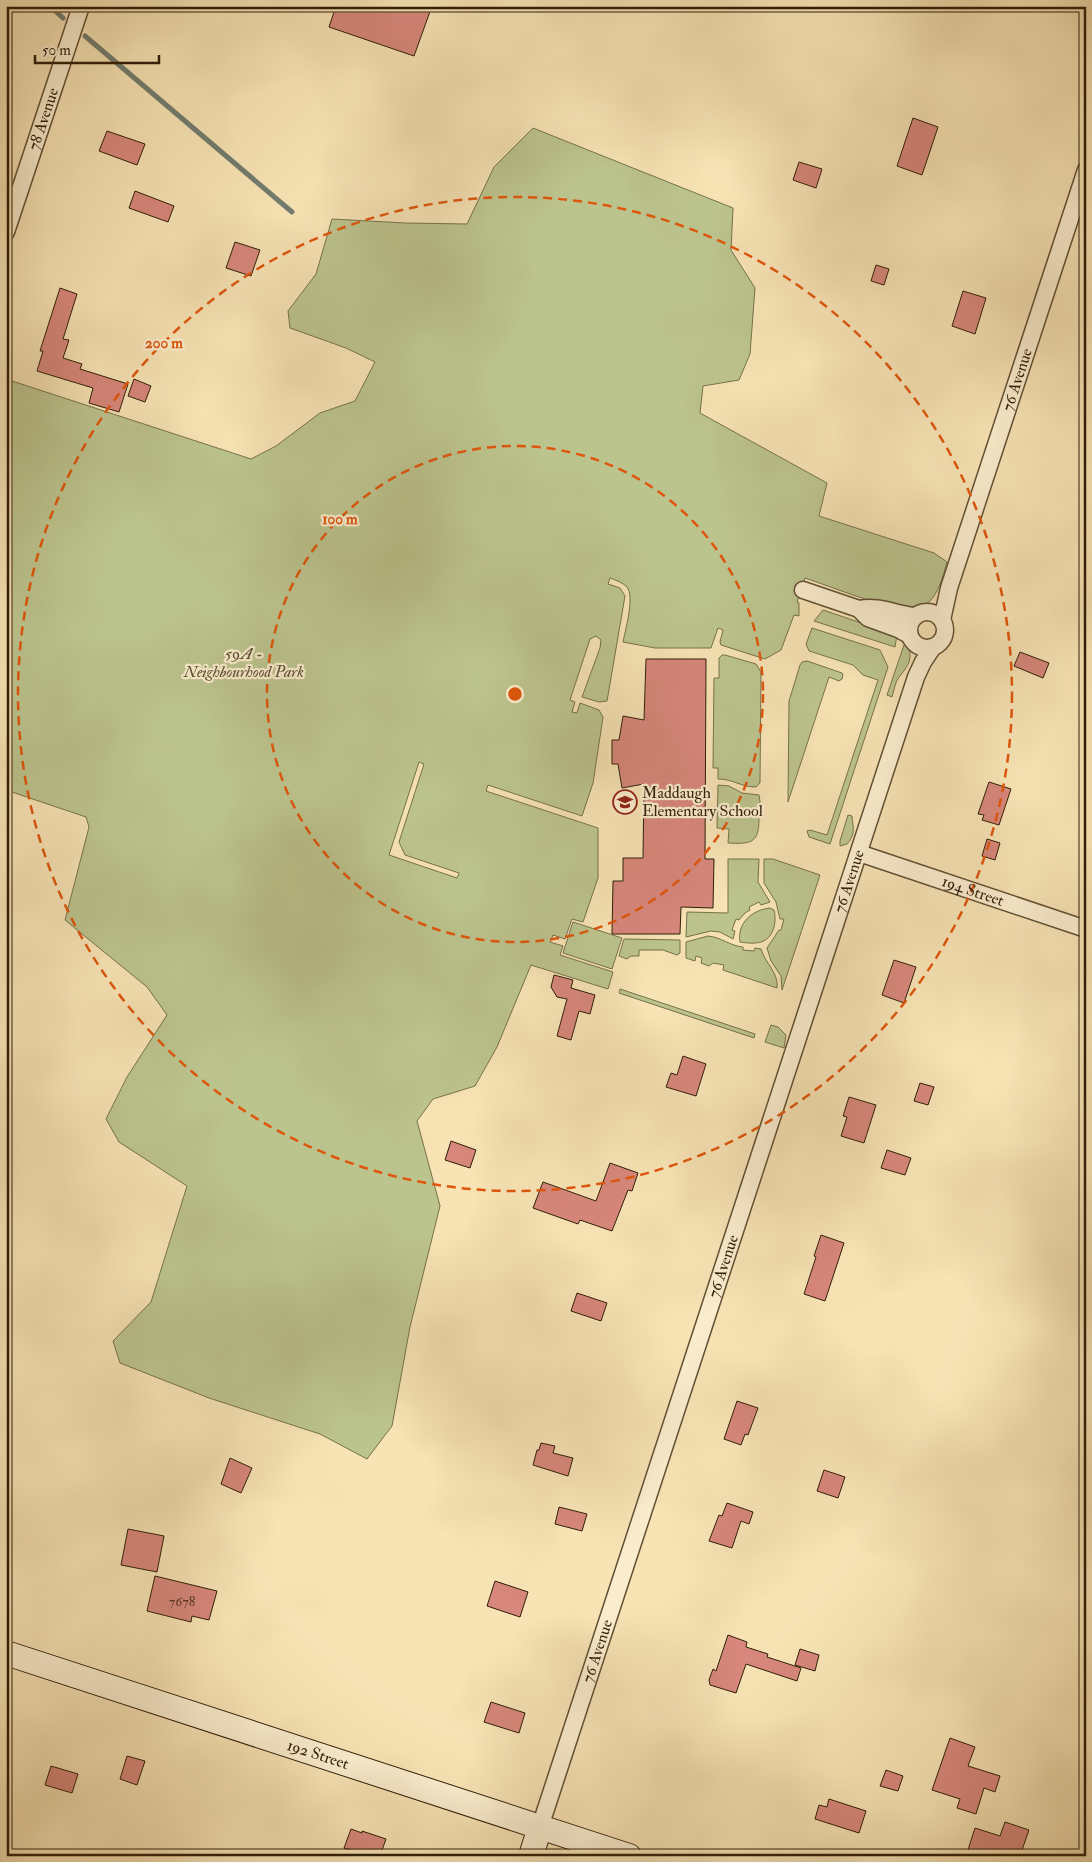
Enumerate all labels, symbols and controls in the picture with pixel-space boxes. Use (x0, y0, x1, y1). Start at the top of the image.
scale bar (35, 32, 159, 64)
text: 50 m (42, 41, 71, 60)
street label: 78 Avenue (24, 85, 63, 153)
text: 200 m (145, 334, 183, 353)
street label: 76 Avenue (998, 345, 1037, 414)
text: 100 m (322, 510, 358, 529)
park label: 59A - Neighbourhood Park (183, 644, 304, 682)
centre of rings (506, 685, 524, 703)
place label: Maddaugh Elementary School (642, 783, 763, 821)
school or university icon: Maddaugh Elementary School (612, 789, 638, 815)
street label: 76 Avenue (830, 847, 869, 915)
street label: 194 Street (939, 871, 1007, 911)
street label: 76 Avenue (704, 1232, 743, 1300)
house number: 7678 (169, 1593, 196, 1610)
street label: 76 Avenue (578, 1617, 617, 1685)
street label: 192 Street (284, 1735, 351, 1774)

